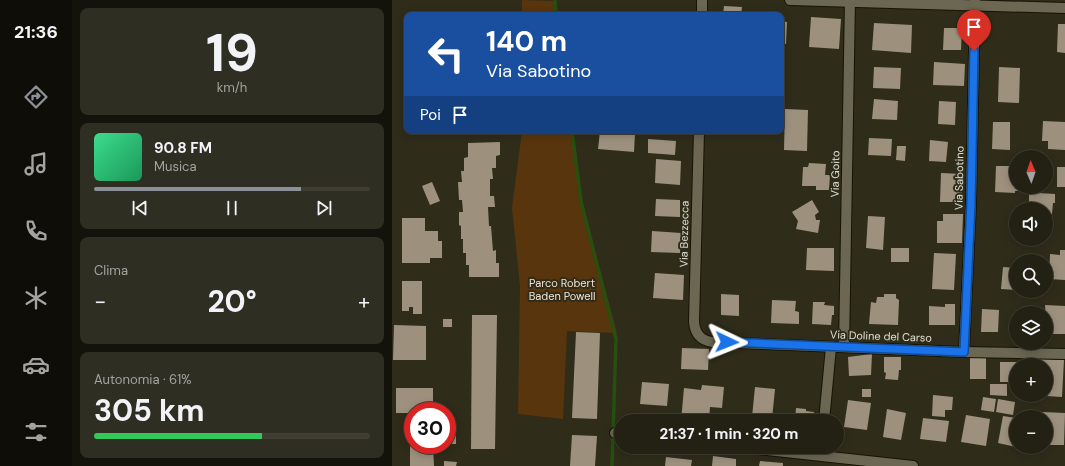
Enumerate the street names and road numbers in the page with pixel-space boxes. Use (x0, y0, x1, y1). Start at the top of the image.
street label: Via Sabotino (951, 146, 967, 210)
street label: Via Goito (828, 150, 842, 198)
street label: Via Bezzecca (676, 201, 692, 267)
street label: Via Doline del Carso (830, 327, 932, 345)

